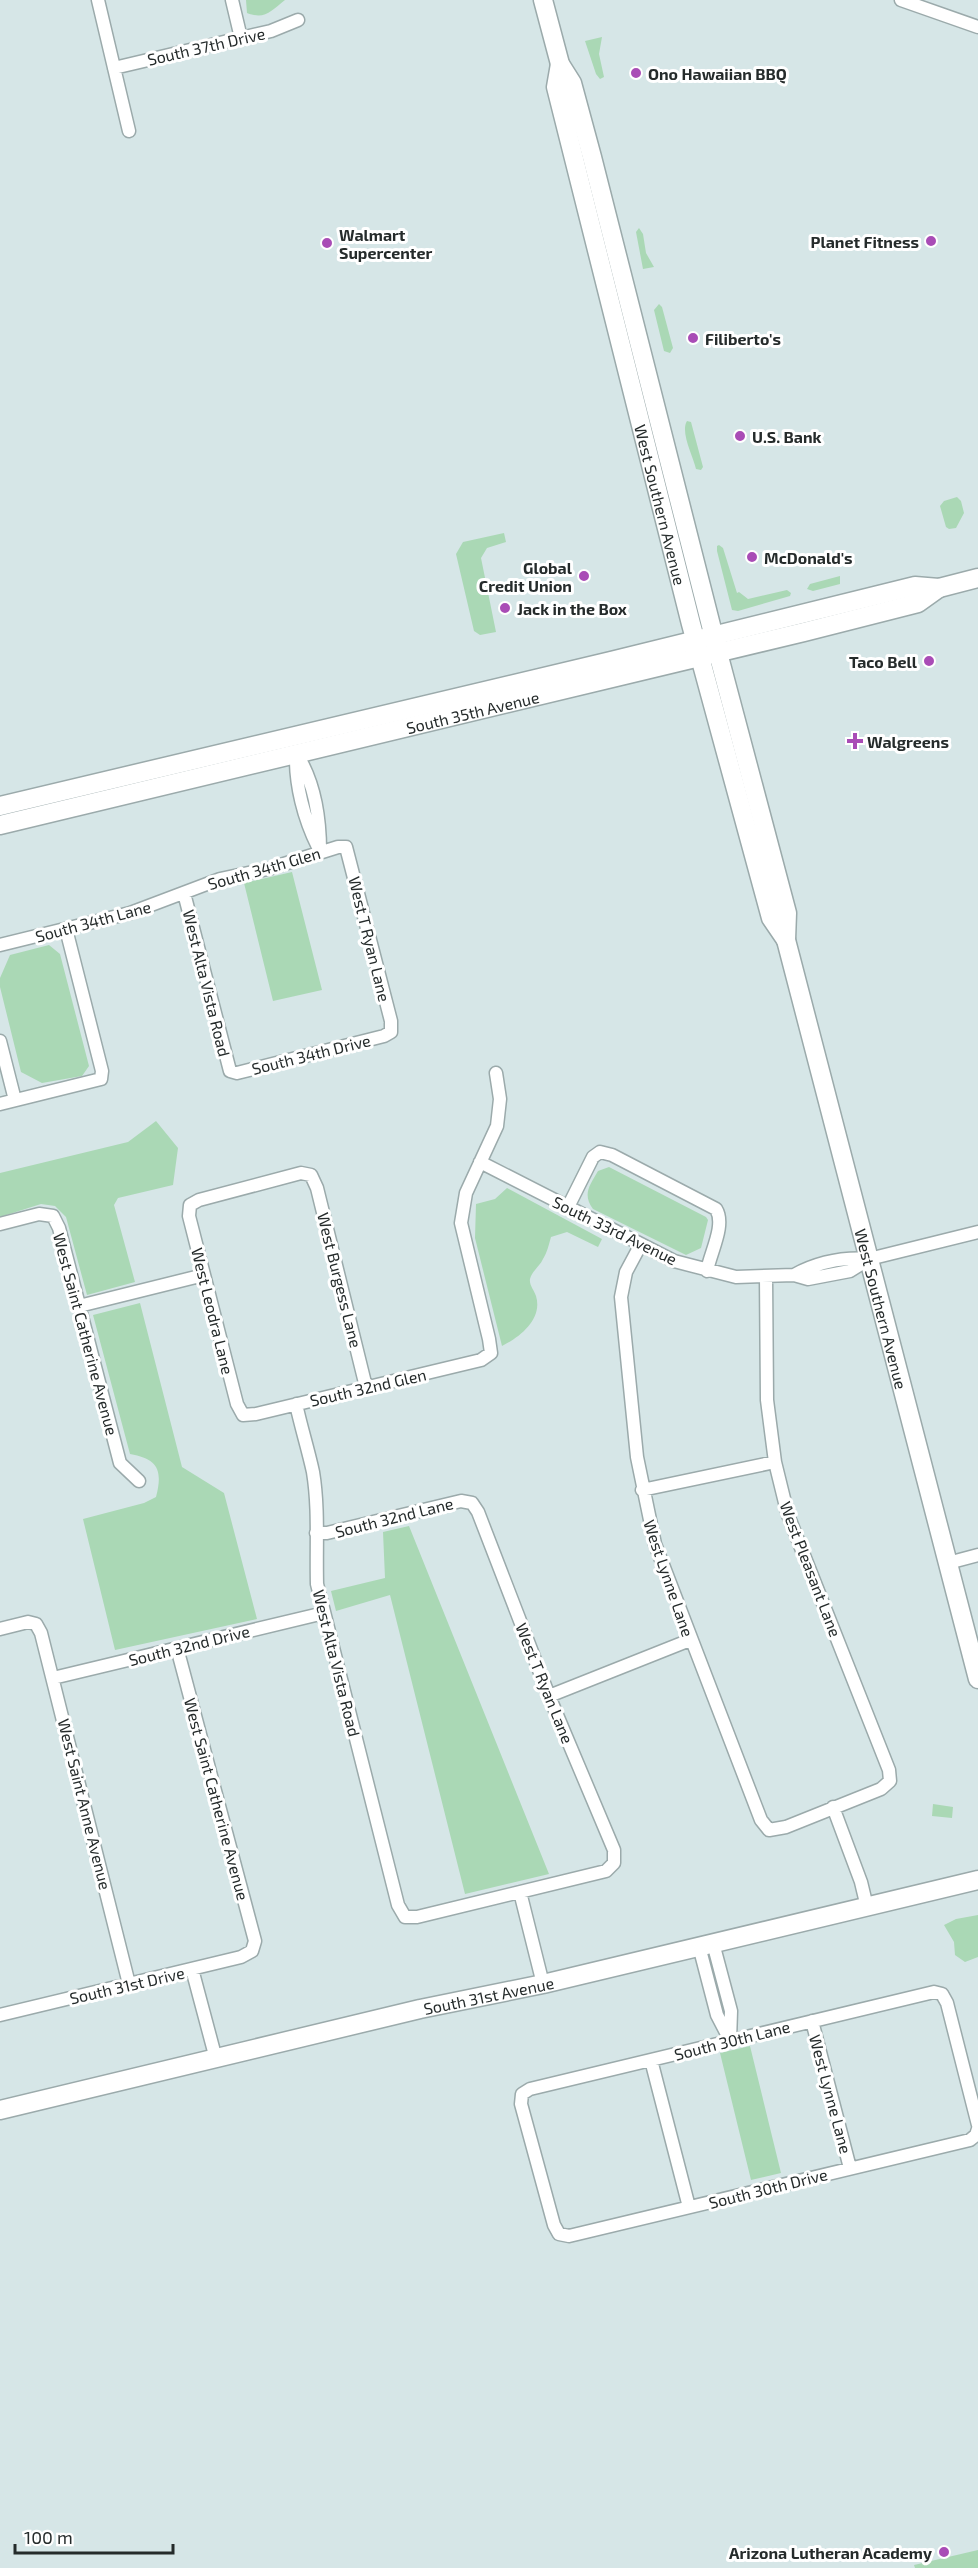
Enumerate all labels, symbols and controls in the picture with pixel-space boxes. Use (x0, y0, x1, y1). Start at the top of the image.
street label: South 37th Drive (145, 23, 267, 69)
place label: Ono Hawaiian BBQ (648, 64, 787, 84)
marker: Ono Hawaiian BBQ (629, 66, 643, 80)
place label: Walmart Supercenter (339, 225, 432, 262)
place label: Planet Fitness (811, 232, 919, 251)
marker: Planet Fitness (924, 234, 938, 248)
marker: Walmart Supercenter (320, 236, 334, 250)
place label: Filiberto's (705, 329, 781, 348)
marker: Filiberto's (686, 331, 700, 345)
street label: West Southern Avenue (632, 422, 690, 587)
place label: U.S. Bank (752, 427, 822, 446)
marker: U.S. Bank (733, 429, 747, 443)
place label: McDonald's (764, 548, 853, 567)
marker: McDonald's (745, 550, 759, 564)
place label: Global Credit Union (479, 558, 573, 595)
marker: Global Credit Union (577, 569, 591, 583)
place label: Jack in the Box (517, 599, 627, 618)
marker: Jack in the Box (498, 601, 512, 615)
place label: Taco Bell (849, 652, 918, 671)
marker: Taco Bell (922, 654, 936, 668)
street label: South 35th Avenue (404, 686, 541, 737)
place label: Walgreens (867, 732, 949, 751)
marker: Walgreens (848, 734, 862, 748)
street label: South 34th Glen (205, 843, 323, 893)
street label: West T Ryan Lane (345, 874, 395, 1004)
street label: South 34th Lane (33, 896, 153, 946)
street label: West Alta Vista Road (180, 908, 234, 1058)
street label: South 34th Drive (250, 1030, 372, 1078)
street label: South 33rd Avenue (550, 1192, 680, 1268)
street label: West Burgess Lane (314, 1210, 366, 1350)
street label: West Southern Avenue (852, 1226, 912, 1391)
street label: West Saint Catherine Avenue (50, 1231, 122, 1437)
street label: West Leodra Lane (188, 1246, 238, 1376)
street label: South 32nd Glen (308, 1364, 428, 1410)
street label: South 32nd Lane (333, 1493, 455, 1541)
street label: West Pleasant Lane (776, 1499, 846, 1639)
street label: West Lynne Lane (640, 1517, 698, 1639)
street label: West Alta Vista Road (310, 1588, 364, 1738)
street label: West T Ryan Lane (512, 1620, 578, 1746)
street label: South 32nd Drive (127, 1621, 251, 1669)
street label: West Saint Catherine Avenue (181, 1696, 253, 1902)
street label: West Saint Anne Avenue (55, 1717, 115, 1891)
street label: South 31st Drive (68, 1963, 186, 2007)
street label: South 31st Avenue (422, 1972, 556, 2018)
street label: South 30th Lane (672, 2016, 792, 2064)
street label: West Lynne Lane (806, 2032, 856, 2156)
street label: South 30th Drive (707, 2164, 829, 2212)
scale bar (15, 2517, 172, 2555)
text: 100 m (24, 2526, 73, 2548)
place label: Arizona Lutheran Academy (729, 2543, 932, 2563)
marker: Arizona Lutheran Academy (937, 2545, 951, 2559)

